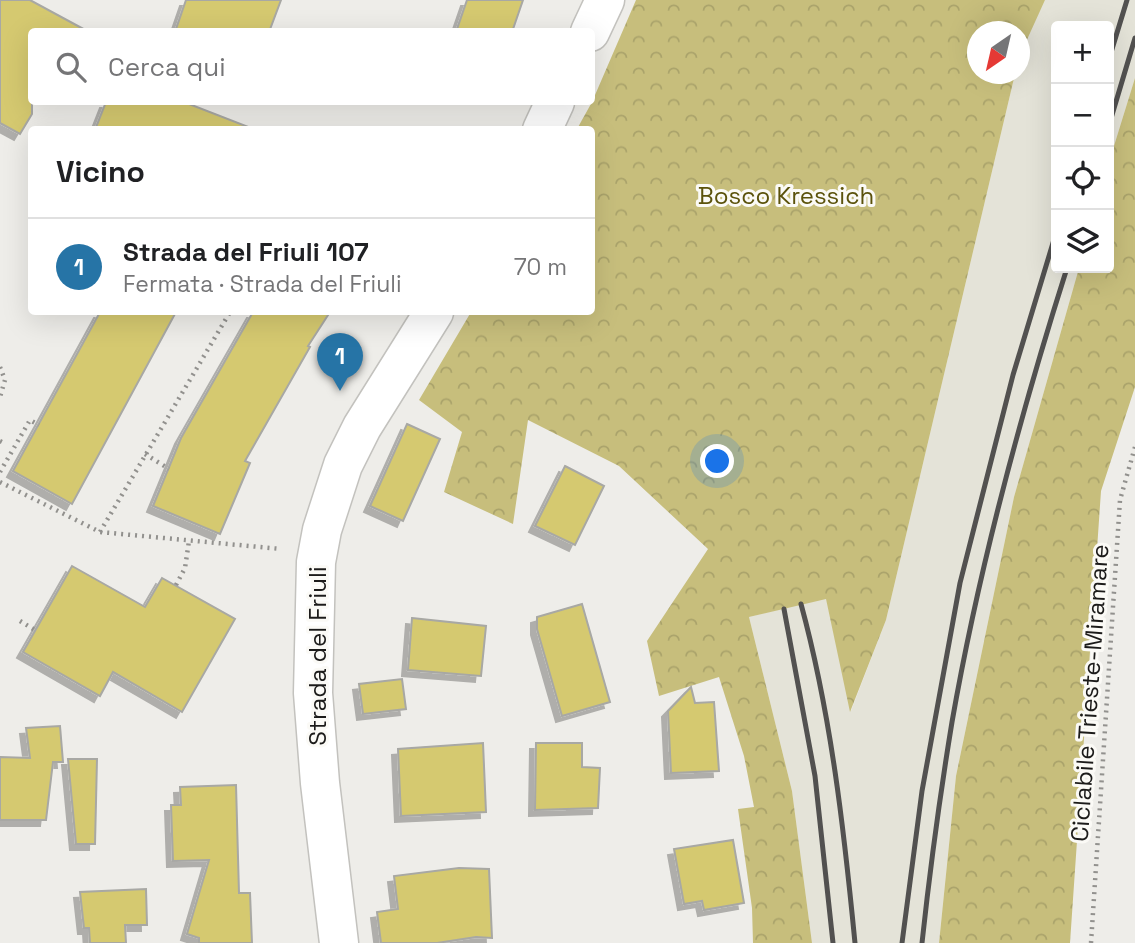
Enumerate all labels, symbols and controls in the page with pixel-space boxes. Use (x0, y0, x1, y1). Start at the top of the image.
north arrow (967, 21, 1030, 84)
map controls (1051, 21, 1114, 273)
button: + (1051, 21, 1114, 84)
search box (28, 28, 595, 105)
icon: search (52, 48, 90, 86)
text: Cerca qui (108, 50, 226, 84)
button: − (1051, 84, 1114, 147)
button: locate (1051, 147, 1114, 210)
text: Vicino (56, 152, 145, 191)
park label: Bosco Kressich (698, 180, 874, 211)
button: layers (1051, 210, 1114, 273)
text: Strada del Friuli 107 (123, 235, 369, 269)
text: 1 (74, 252, 84, 282)
text: 70 m (514, 252, 567, 282)
text: Fermata · Strada del Friuli (123, 269, 402, 299)
pin: 1 (317, 333, 363, 391)
your location (700, 444, 734, 478)
street label: Ciclabile Trieste-Miramare (1064, 543, 1115, 843)
street label: Strada del Friuli (302, 566, 333, 746)

